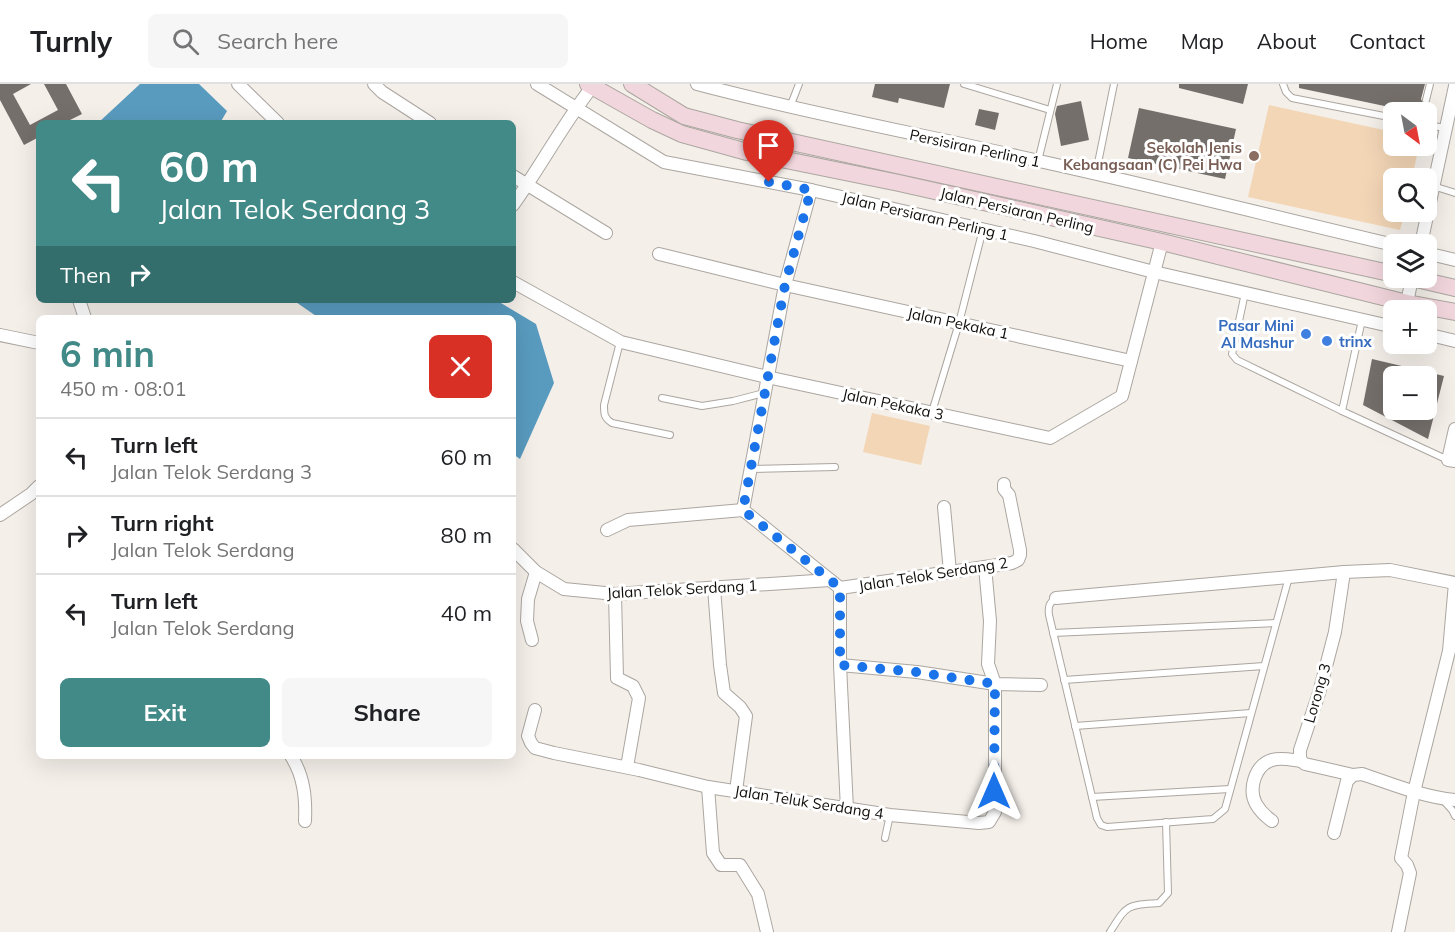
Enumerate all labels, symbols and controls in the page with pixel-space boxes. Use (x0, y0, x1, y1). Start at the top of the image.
search box (148, 14, 568, 68)
text: Turnly (30, 24, 112, 59)
icon: search (169, 25, 202, 58)
text: Search here (217, 27, 338, 55)
text: Home (1090, 28, 1148, 54)
text: Map (1181, 28, 1224, 54)
text: About (1257, 28, 1316, 54)
text: Contact (1349, 28, 1425, 54)
north arrow (1383, 102, 1437, 156)
map controls (1383, 102, 1437, 420)
pin (743, 120, 794, 182)
street label: Persisiran Perling 1 (908, 125, 1042, 171)
icon: arrive (752, 129, 785, 162)
place label: Sekolah Jenis Kebangsaan (C) Pei Hwa (1063, 138, 1242, 174)
text: 60 m (159, 140, 259, 193)
icon: left (60, 144, 138, 222)
marker: Sekolah Jenis Kebangsaan (C) Pei Hwa (1247, 149, 1261, 163)
button: search (1383, 168, 1437, 222)
street label: Jalan Persiaran Perling (938, 183, 1096, 237)
street label: Jalan Persiaran Perling 1 (840, 188, 1010, 244)
text: Jalan Telok Serdang 3 (159, 192, 430, 226)
button: layers (1383, 234, 1437, 288)
icon: right (123, 258, 156, 291)
text: Then (60, 261, 111, 289)
button: + (1383, 300, 1437, 354)
street label: Jalan Pekaka 1 (906, 303, 1010, 343)
place label: Pasar Mini Al Mashur (1218, 316, 1294, 352)
marker: Pasar Mini Al Mashur (1299, 327, 1313, 341)
text: 6 min (60, 331, 155, 376)
place label: trinx (1339, 332, 1373, 351)
marker: trinx (1320, 334, 1334, 348)
button: close (429, 335, 492, 398)
button: − (1383, 366, 1437, 420)
text: 450 m · 08:01 (60, 376, 186, 401)
street label: Jalan Pekaka 3 (841, 384, 945, 424)
text: Turn left (111, 431, 198, 459)
icon: left (60, 441, 93, 474)
text: 60 m (441, 443, 492, 471)
text: Jalan Telok Serdang 3 (111, 459, 312, 484)
text: Turn right (111, 509, 214, 537)
icon: right (60, 519, 93, 552)
text: 80 m (441, 521, 492, 549)
text: Jalan Telok Serdang (111, 537, 295, 562)
street label: Jalan Telok Serdang 2 (857, 553, 1009, 595)
street label: Jalan Telok Serdang 1 (606, 576, 758, 602)
text: Turn left (111, 587, 198, 615)
icon: left (60, 597, 93, 630)
text: 40 m (441, 599, 492, 627)
text: Jalan Telok Serdang (111, 615, 295, 640)
street label: Lorong 3 (1299, 661, 1335, 725)
button: Exit (60, 678, 270, 747)
button: Share (282, 678, 492, 747)
position arrow (962, 759, 1026, 823)
street label: Jalan Teluk Serdang 4 (733, 781, 885, 823)

